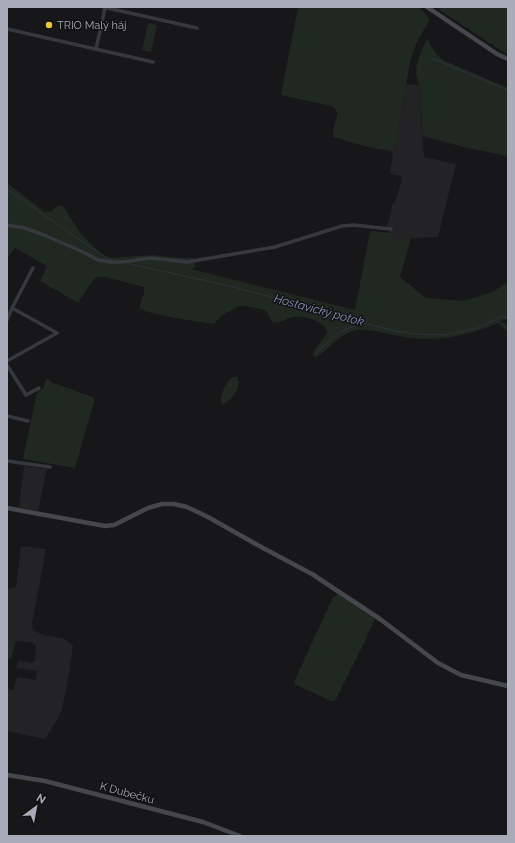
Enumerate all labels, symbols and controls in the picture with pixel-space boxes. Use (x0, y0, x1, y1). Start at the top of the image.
place label: TRIO Malý háj (57, 19, 126, 32)
marker: TRIO Malý háj (44, 20, 54, 30)
water label: Hostavický potok (273, 291, 366, 329)
street label: K Dubečku (98, 780, 156, 806)
north arrow (16, 787, 56, 827)
text: N (34, 791, 48, 807)

